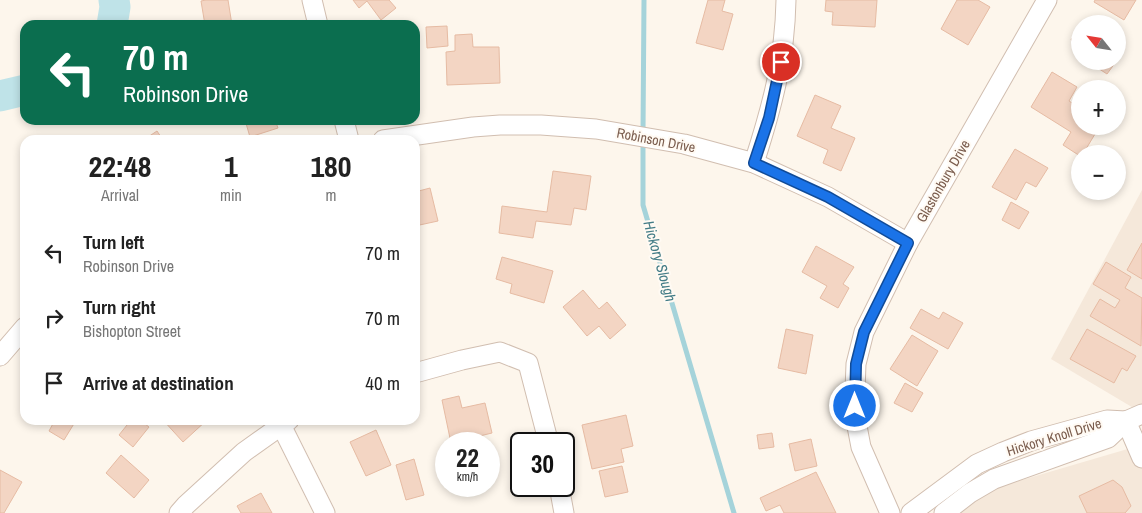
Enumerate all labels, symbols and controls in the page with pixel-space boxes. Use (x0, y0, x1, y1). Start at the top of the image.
north arrow (1071, 15, 1126, 70)
map controls (1071, 15, 1126, 200)
text: 70 m (123, 34, 188, 81)
icon: left (40, 40, 105, 105)
pin (760, 41, 802, 83)
icon: arrive (767, 48, 795, 76)
text: Robinson Drive (123, 79, 248, 109)
button: + (1071, 80, 1126, 135)
street label: Robinson Drive (615, 124, 697, 156)
street label: Glastonbury Drive (912, 136, 974, 226)
button: − (1071, 145, 1126, 200)
text: 22:48 (89, 146, 151, 186)
text: 1 (224, 146, 238, 186)
text: 180 (310, 146, 351, 186)
text: Arrival (101, 184, 139, 206)
text: min (220, 184, 242, 206)
text: m (325, 184, 336, 206)
water label: Hickory Slough (638, 218, 682, 304)
text: Turn left (83, 229, 144, 255)
icon: left (40, 239, 68, 267)
text: 70 m (365, 240, 400, 266)
text: Robinson Drive (83, 255, 174, 277)
text: Turn right (83, 294, 155, 320)
icon: right (40, 304, 68, 332)
text: 70 m (365, 305, 400, 331)
text: Bishopton Street (83, 320, 181, 342)
icon: arrive (40, 369, 68, 397)
text: Arrive at destination (83, 370, 234, 396)
text: 40 m (365, 370, 400, 396)
position arrow (828, 379, 880, 431)
street label: Hickory Knoll Drive (1004, 414, 1104, 460)
speed limit sign: 30 (510, 432, 575, 497)
text: 22 (456, 441, 479, 475)
text: km/h (457, 469, 478, 485)

